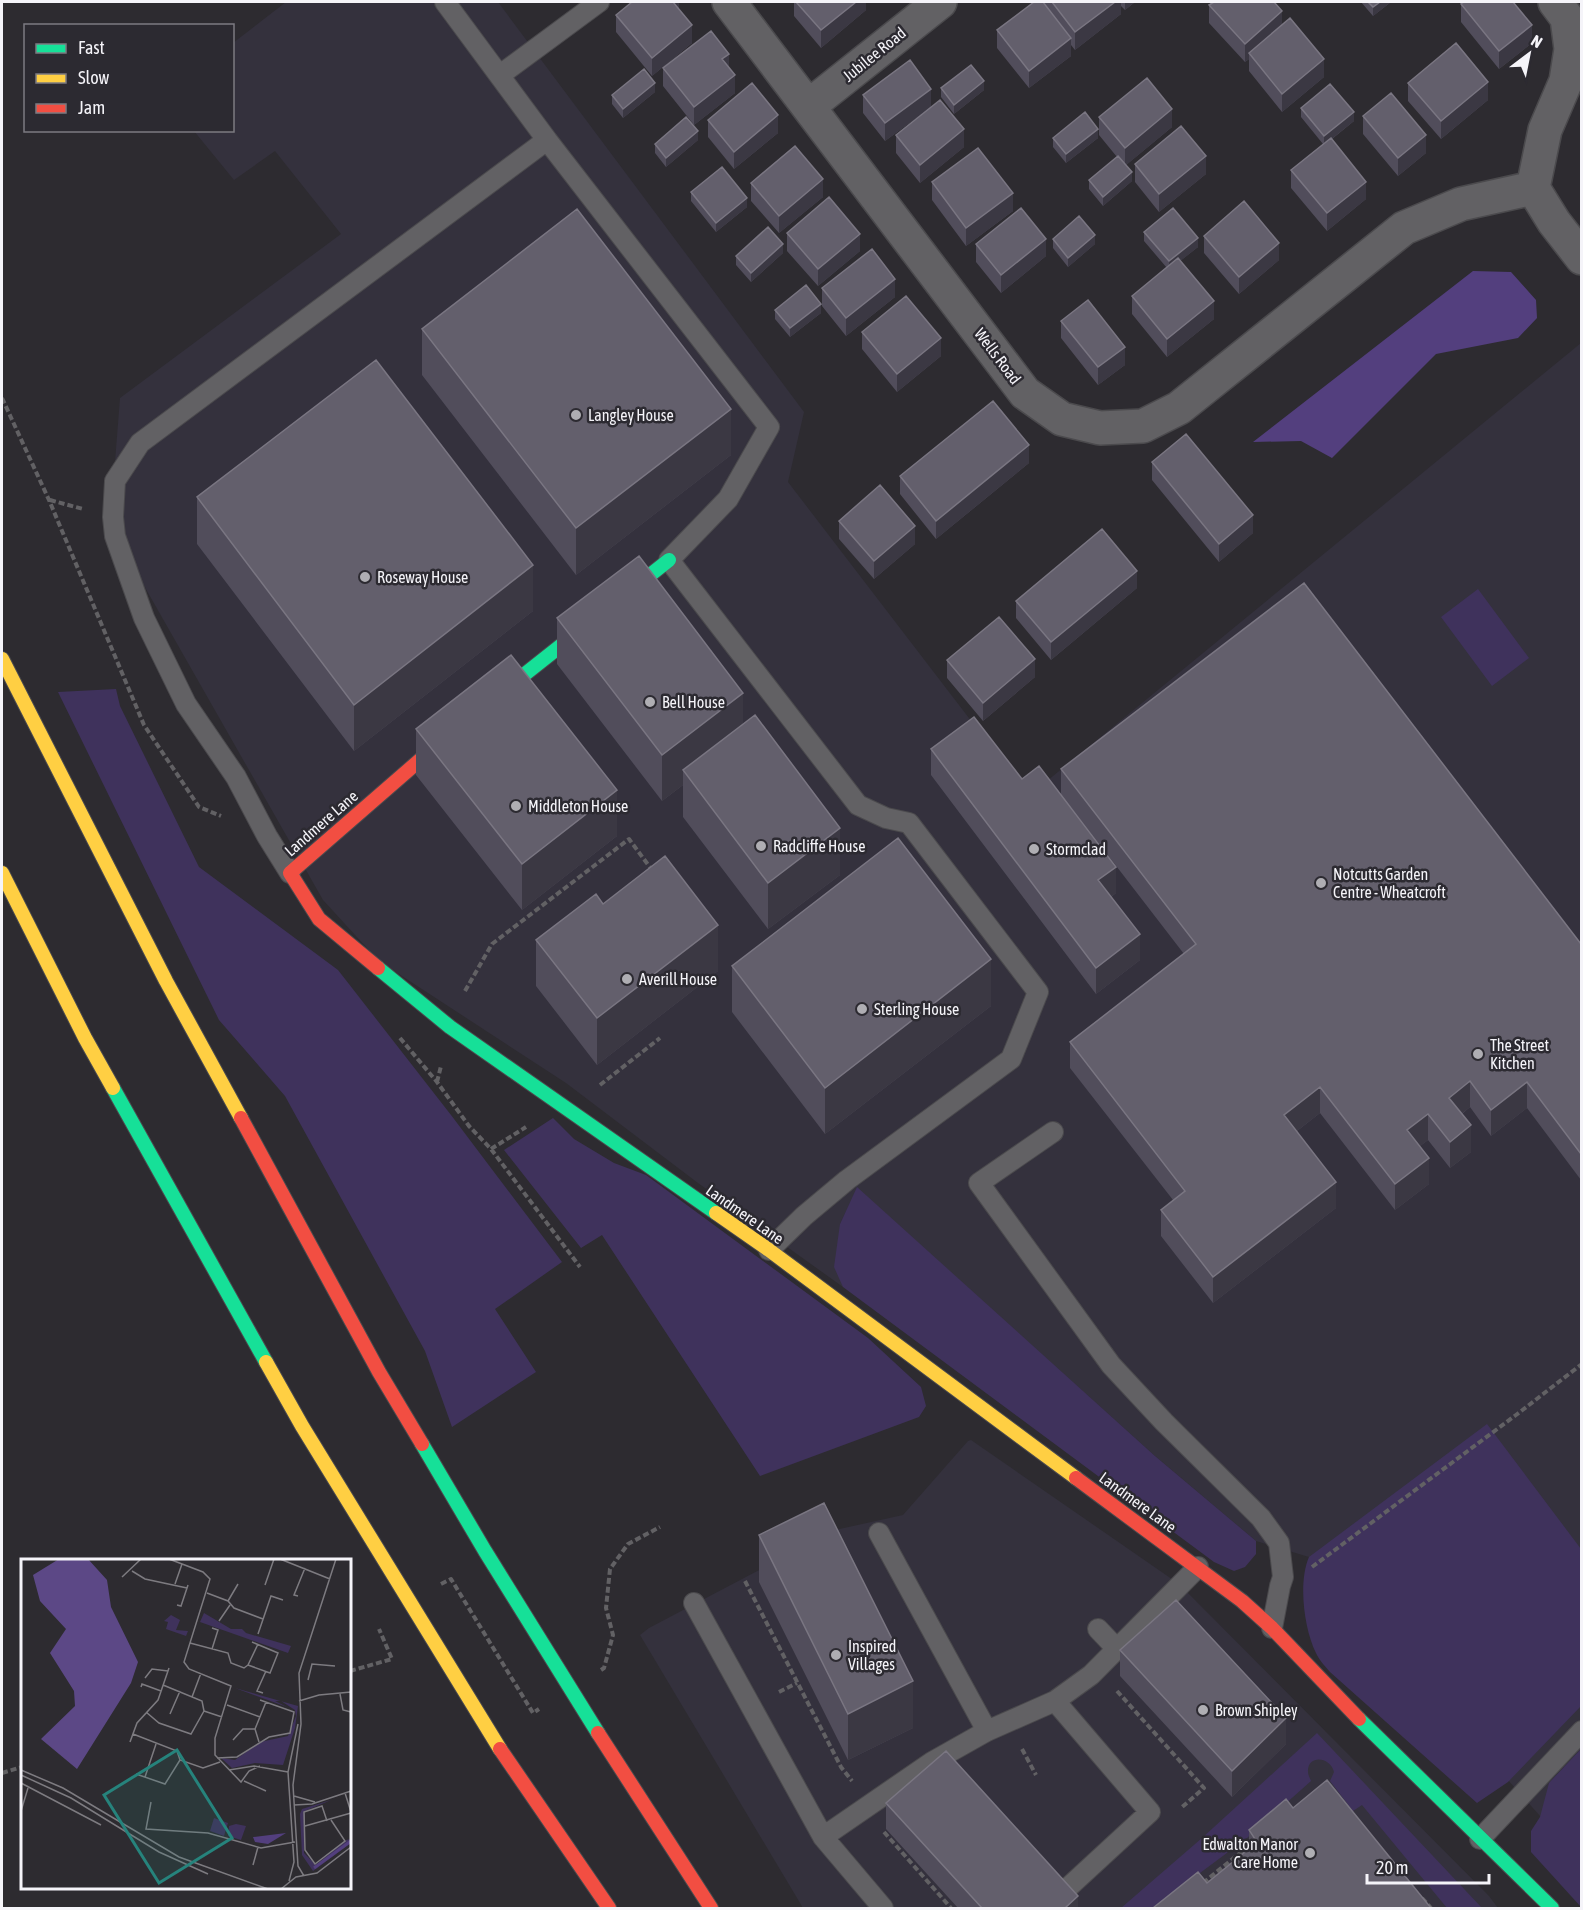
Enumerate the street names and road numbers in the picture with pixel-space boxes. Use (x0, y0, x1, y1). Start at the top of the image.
street label: Jubilee Road (839, 23, 909, 85)
street label: Wells Road (971, 325, 1025, 387)
street label: Landmere Lane (281, 786, 361, 860)
street label: Landmere Lane (703, 1181, 787, 1247)
street label: Landmere Lane (1096, 1468, 1180, 1536)

